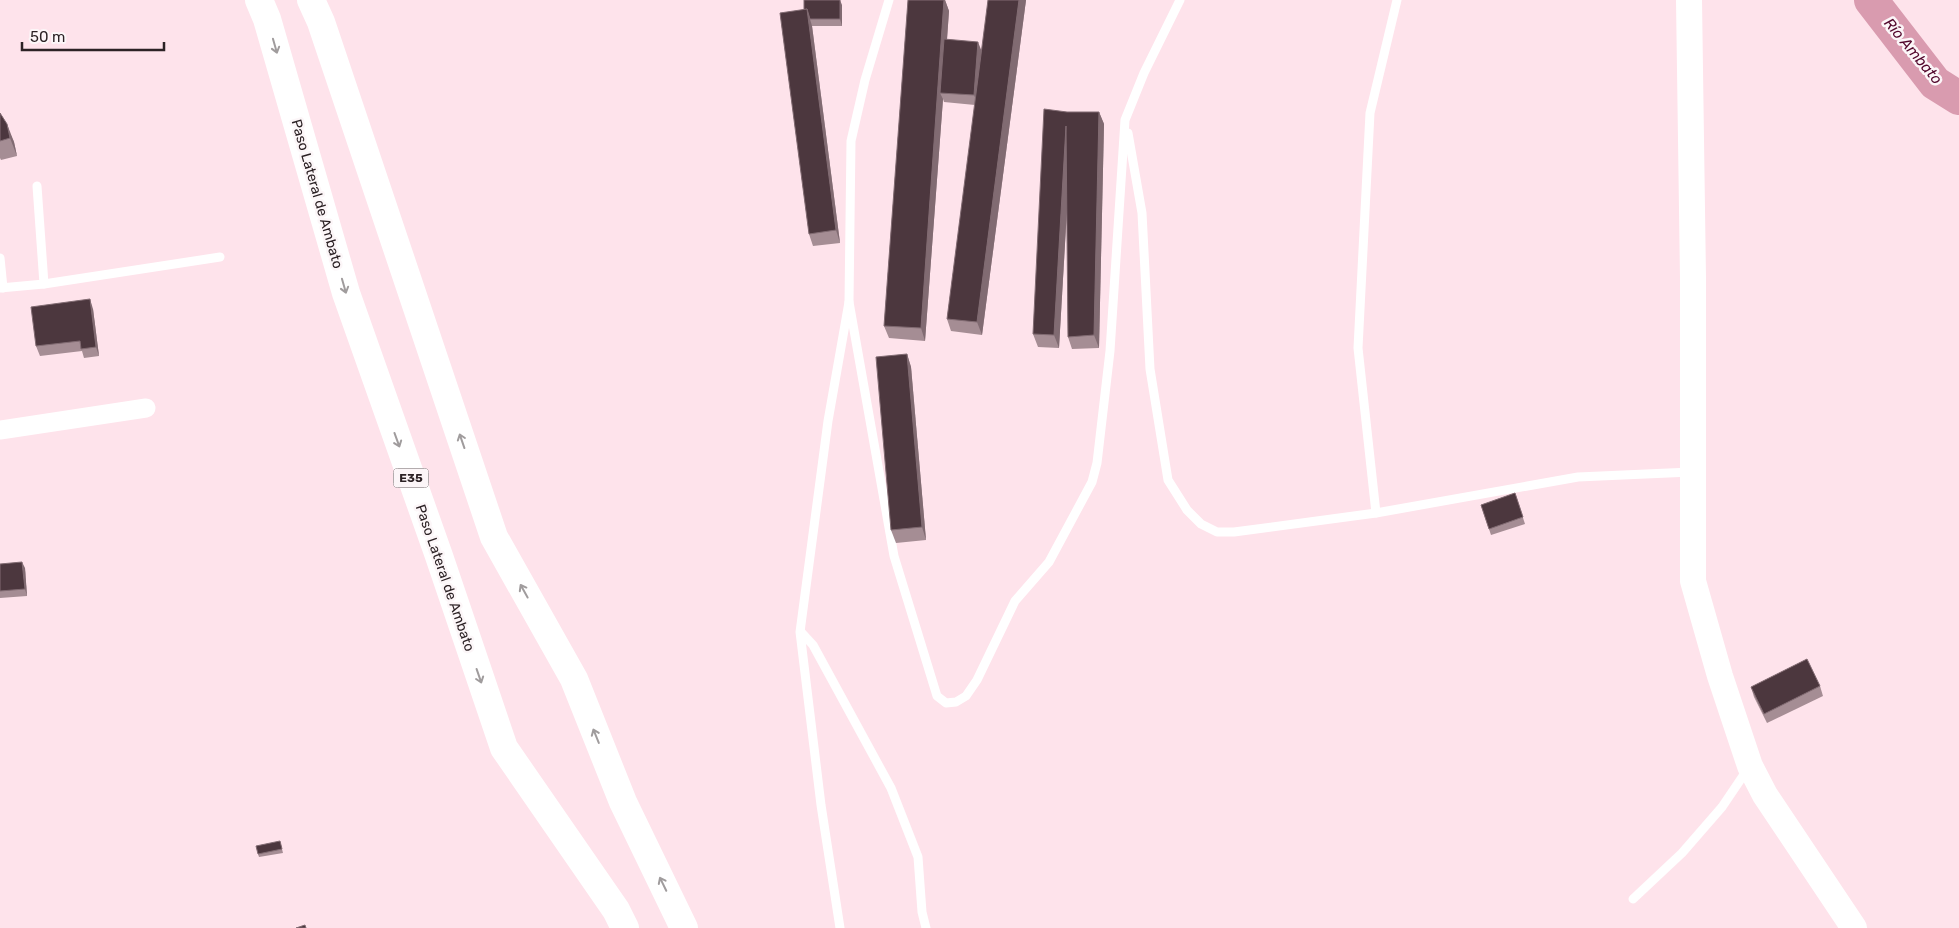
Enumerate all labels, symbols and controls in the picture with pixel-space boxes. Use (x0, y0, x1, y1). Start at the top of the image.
water label: Río Ambato (1880, 14, 1946, 88)
scale bar (22, 20, 165, 52)
text: 50 m (30, 28, 65, 46)
one-way arrow (271, 37, 280, 53)
street label: Paso Lateral de Ambato (288, 117, 346, 271)
one-way arrow (339, 278, 349, 294)
one-way arrow (393, 431, 403, 447)
one-way arrow (456, 434, 466, 450)
road number: E35 (394, 468, 428, 488)
street label: Paso Lateral de Ambato (412, 502, 478, 654)
one-way arrow (519, 583, 529, 598)
one-way arrow (475, 668, 484, 683)
one-way arrow (591, 729, 601, 744)
one-way arrow (657, 877, 667, 892)

